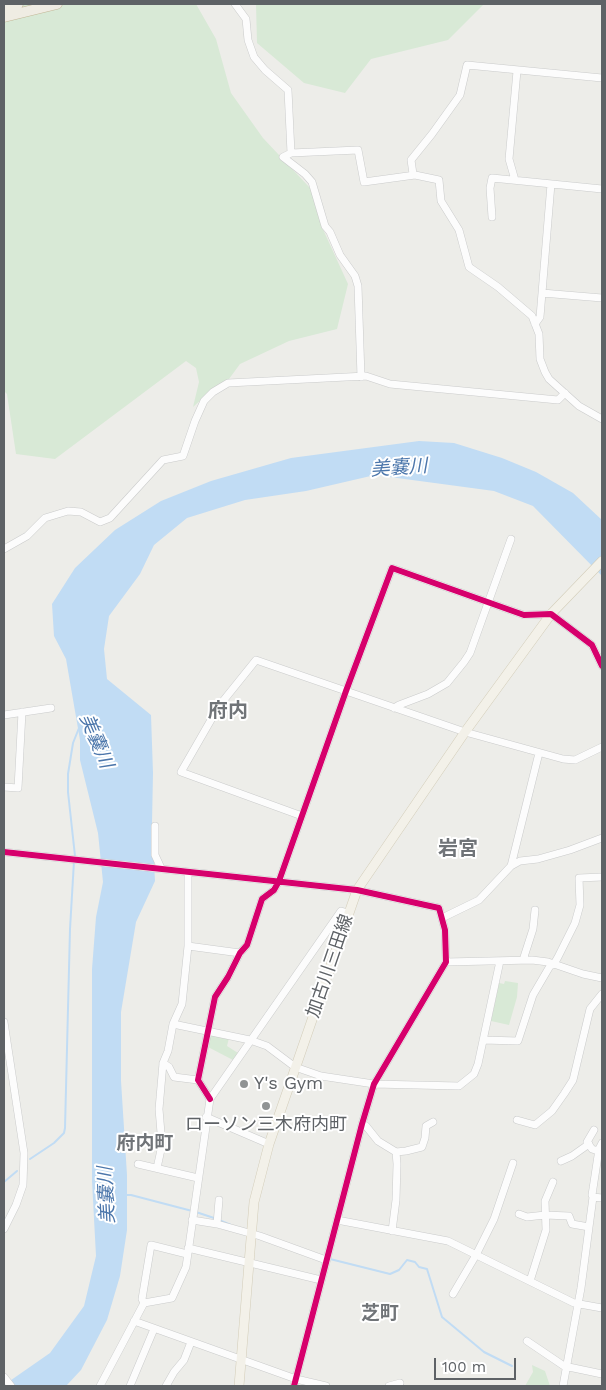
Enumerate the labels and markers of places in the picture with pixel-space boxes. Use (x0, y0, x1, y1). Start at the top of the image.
place label: Y's Gym (254, 1073, 323, 1095)
marker: Y's Gym (238, 1078, 250, 1090)
marker: ローソン三木府内町 (260, 1100, 272, 1112)
place label: ローソン三木府内町 (185, 1114, 347, 1136)

